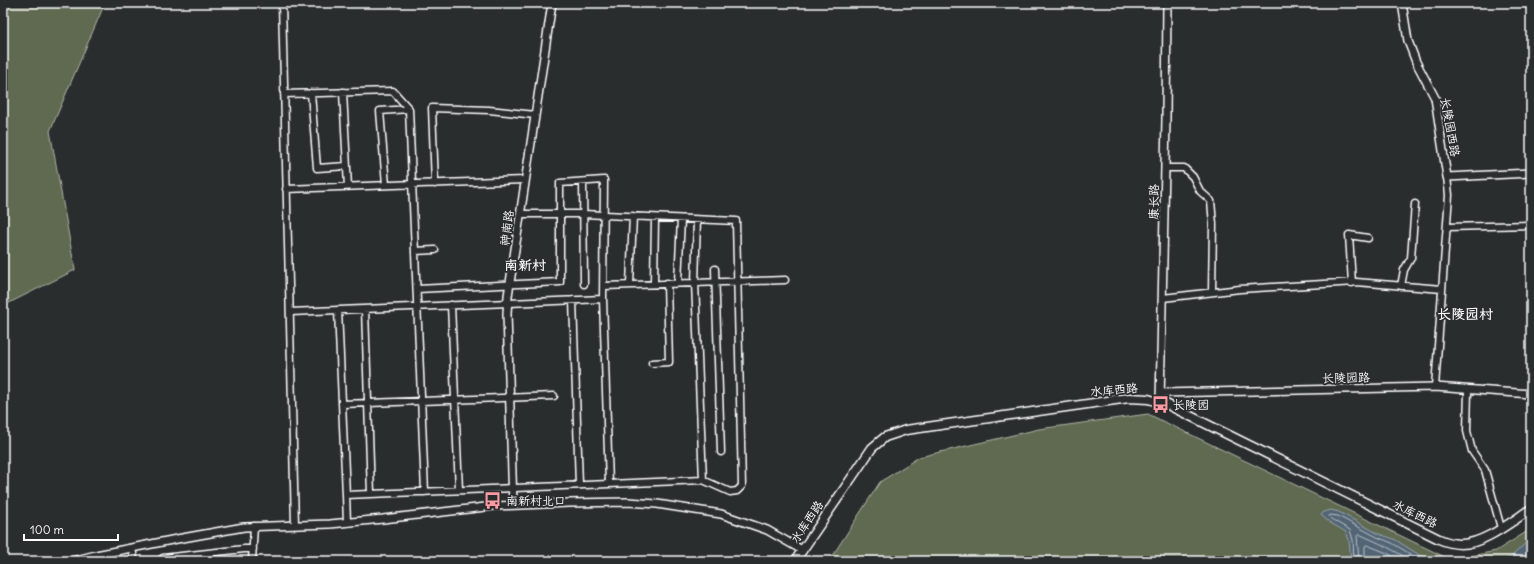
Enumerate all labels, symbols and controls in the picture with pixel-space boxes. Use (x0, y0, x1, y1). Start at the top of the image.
street label: 长陵园西路 (1438, 96, 1463, 158)
street label: 康长路 (1146, 184, 1161, 220)
street label: 神南路 (497, 209, 516, 247)
district label: 南新村 (504, 256, 546, 274)
district label: 长陵园村 (1437, 305, 1493, 323)
street label: 长陵园路 (1322, 370, 1370, 385)
street label: 水库西路 (1089, 380, 1139, 399)
bus stop icon: 长陵园 (1150, 395, 1170, 415)
place label: 长陵园 (1173, 397, 1209, 412)
bus stop icon: 南新村北口 (483, 491, 503, 511)
place label: 南新村北口 (506, 493, 566, 508)
street label: 水库西路 (1390, 496, 1440, 531)
street label: 水库西路 (787, 498, 826, 546)
scale bar (24, 516, 118, 542)
text: 100 m (30, 522, 64, 537)

